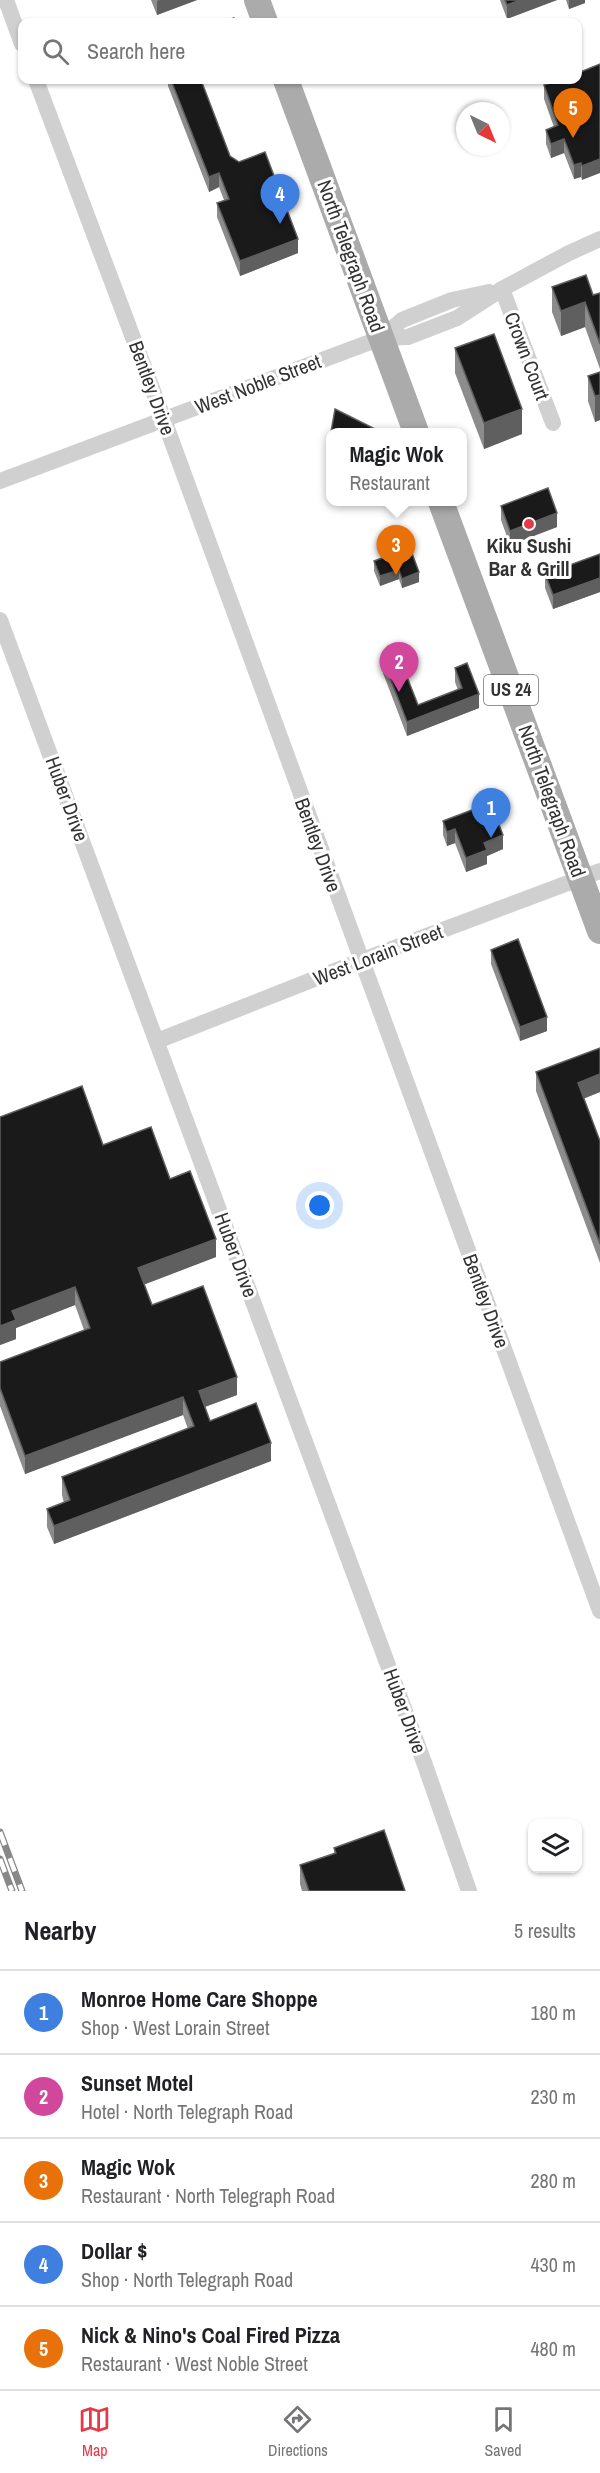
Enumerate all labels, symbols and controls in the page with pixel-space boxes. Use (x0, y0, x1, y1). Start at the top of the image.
search box (18, 18, 582, 84)
icon: search (39, 35, 72, 68)
text: Search here (87, 36, 185, 66)
pin: 5 (554, 88, 592, 138)
north arrow (456, 102, 510, 156)
pin: 4 (260, 174, 300, 224)
street label: North Telegraph Road (311, 176, 392, 336)
street label: Crown Court (498, 308, 557, 404)
street label: Bentley Drive (123, 337, 182, 439)
street label: West Noble Street (191, 347, 325, 420)
popup (326, 428, 467, 506)
text: Magic Wok (350, 439, 443, 469)
text: Restaurant (350, 469, 430, 496)
marker: Kiku Sushi Bar & Grill (522, 517, 536, 531)
pin: 3 (376, 526, 416, 575)
place label: Kiku Sushi Bar & Grill (487, 532, 571, 582)
pin: 2 (380, 642, 418, 692)
road number: US 24 (484, 675, 538, 705)
street label: North Telegraph Road (512, 721, 593, 881)
street label: Huber Drive (40, 753, 95, 845)
pin: 1 (472, 788, 510, 838)
street label: Bentley Drive (289, 794, 348, 896)
street label: West Lorain Street (309, 917, 447, 992)
your location (305, 1191, 334, 1220)
street label: Huber Drive (209, 1209, 264, 1301)
street label: Bentley Drive (457, 1250, 516, 1352)
street label: Huber Drive (378, 1665, 433, 1757)
map controls (528, 1819, 582, 1873)
button: layers (528, 1819, 582, 1873)
text: Nearby (24, 1913, 96, 1948)
text: 5 results (514, 1917, 576, 1944)
text: Monroe Home Care Shoppe (81, 1984, 318, 2014)
text: 1 (39, 1999, 48, 2026)
text: 180 m (530, 1999, 576, 2026)
text: Shop · West Lorain Street (81, 2014, 269, 2041)
text: Sunset Motel (81, 2068, 193, 2098)
text: 2 (39, 2083, 48, 2110)
text: 230 m (530, 2083, 576, 2110)
text: Hotel · North Telegraph Road (81, 2098, 293, 2125)
text: Magic Wok (81, 2152, 175, 2182)
text: 3 (39, 2167, 48, 2194)
text: 280 m (530, 2167, 576, 2194)
text: Restaurant · North Telegraph Road (81, 2182, 335, 2209)
text: Dollar $ (81, 2236, 147, 2266)
text: 4 (39, 2251, 48, 2278)
text: 430 m (530, 2251, 576, 2278)
text: Shop · North Telegraph Road (81, 2266, 293, 2293)
text: Nick & Nino's Coal Fired Pizza (81, 2320, 340, 2350)
text: 5 (39, 2335, 48, 2362)
text: 480 m (530, 2335, 576, 2362)
text: Restaurant · West Noble Street (81, 2350, 308, 2377)
tab: Map (78, 2403, 111, 2461)
tab: Directions (268, 2403, 328, 2461)
tab: Saved (484, 2403, 522, 2461)

